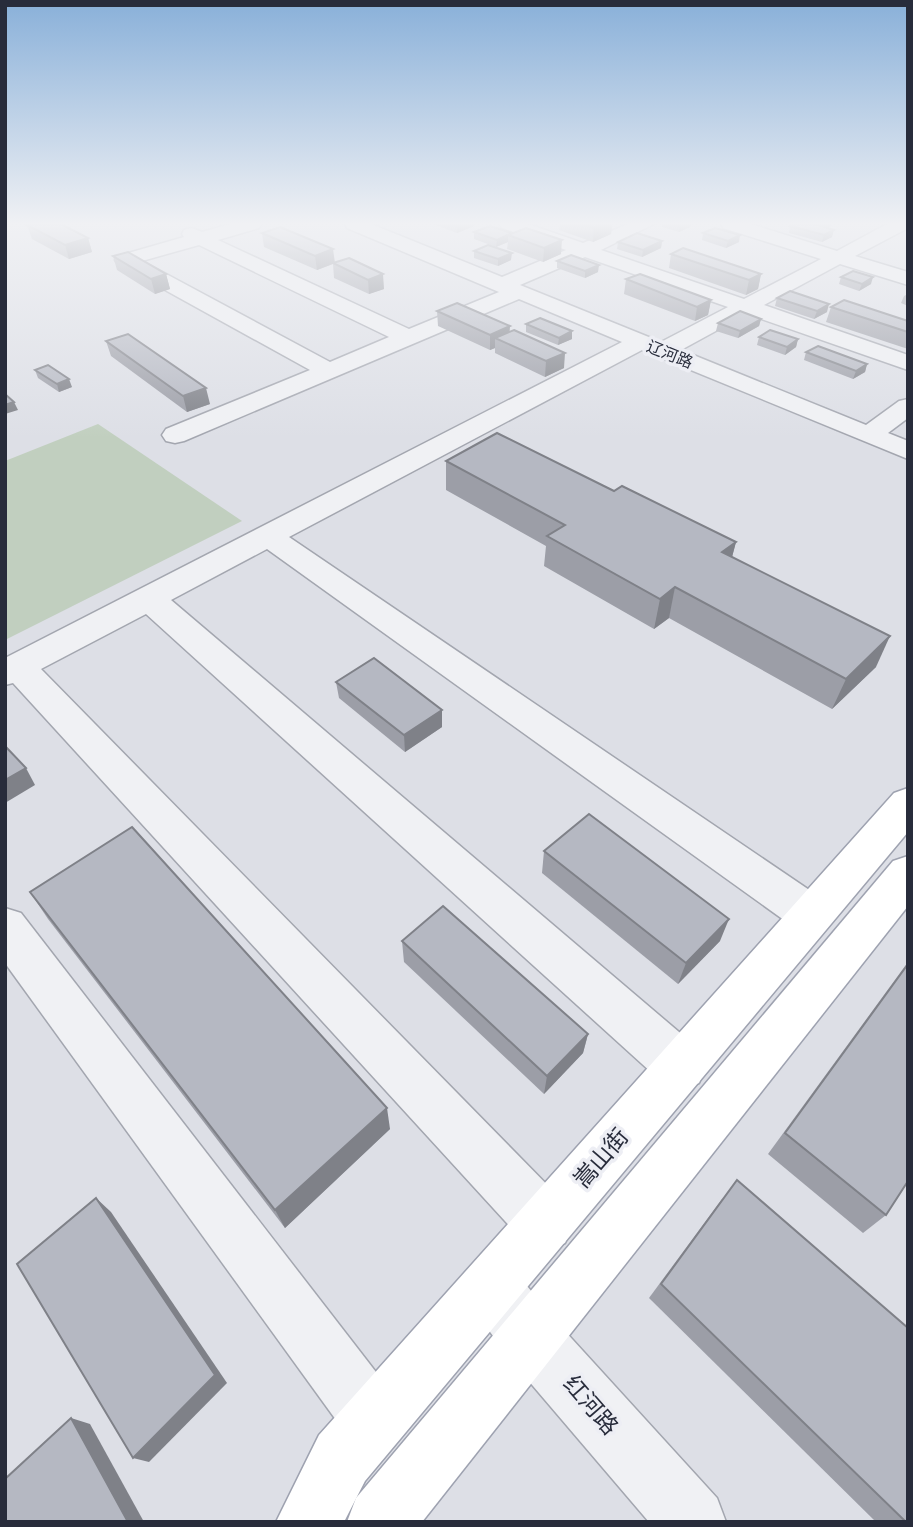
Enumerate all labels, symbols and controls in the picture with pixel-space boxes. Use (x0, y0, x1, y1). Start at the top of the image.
street label: 辽河路 (644, 335, 696, 373)
street label: 嵩山街 (566, 1121, 635, 1194)
street label: 红河路 (557, 1368, 626, 1441)

